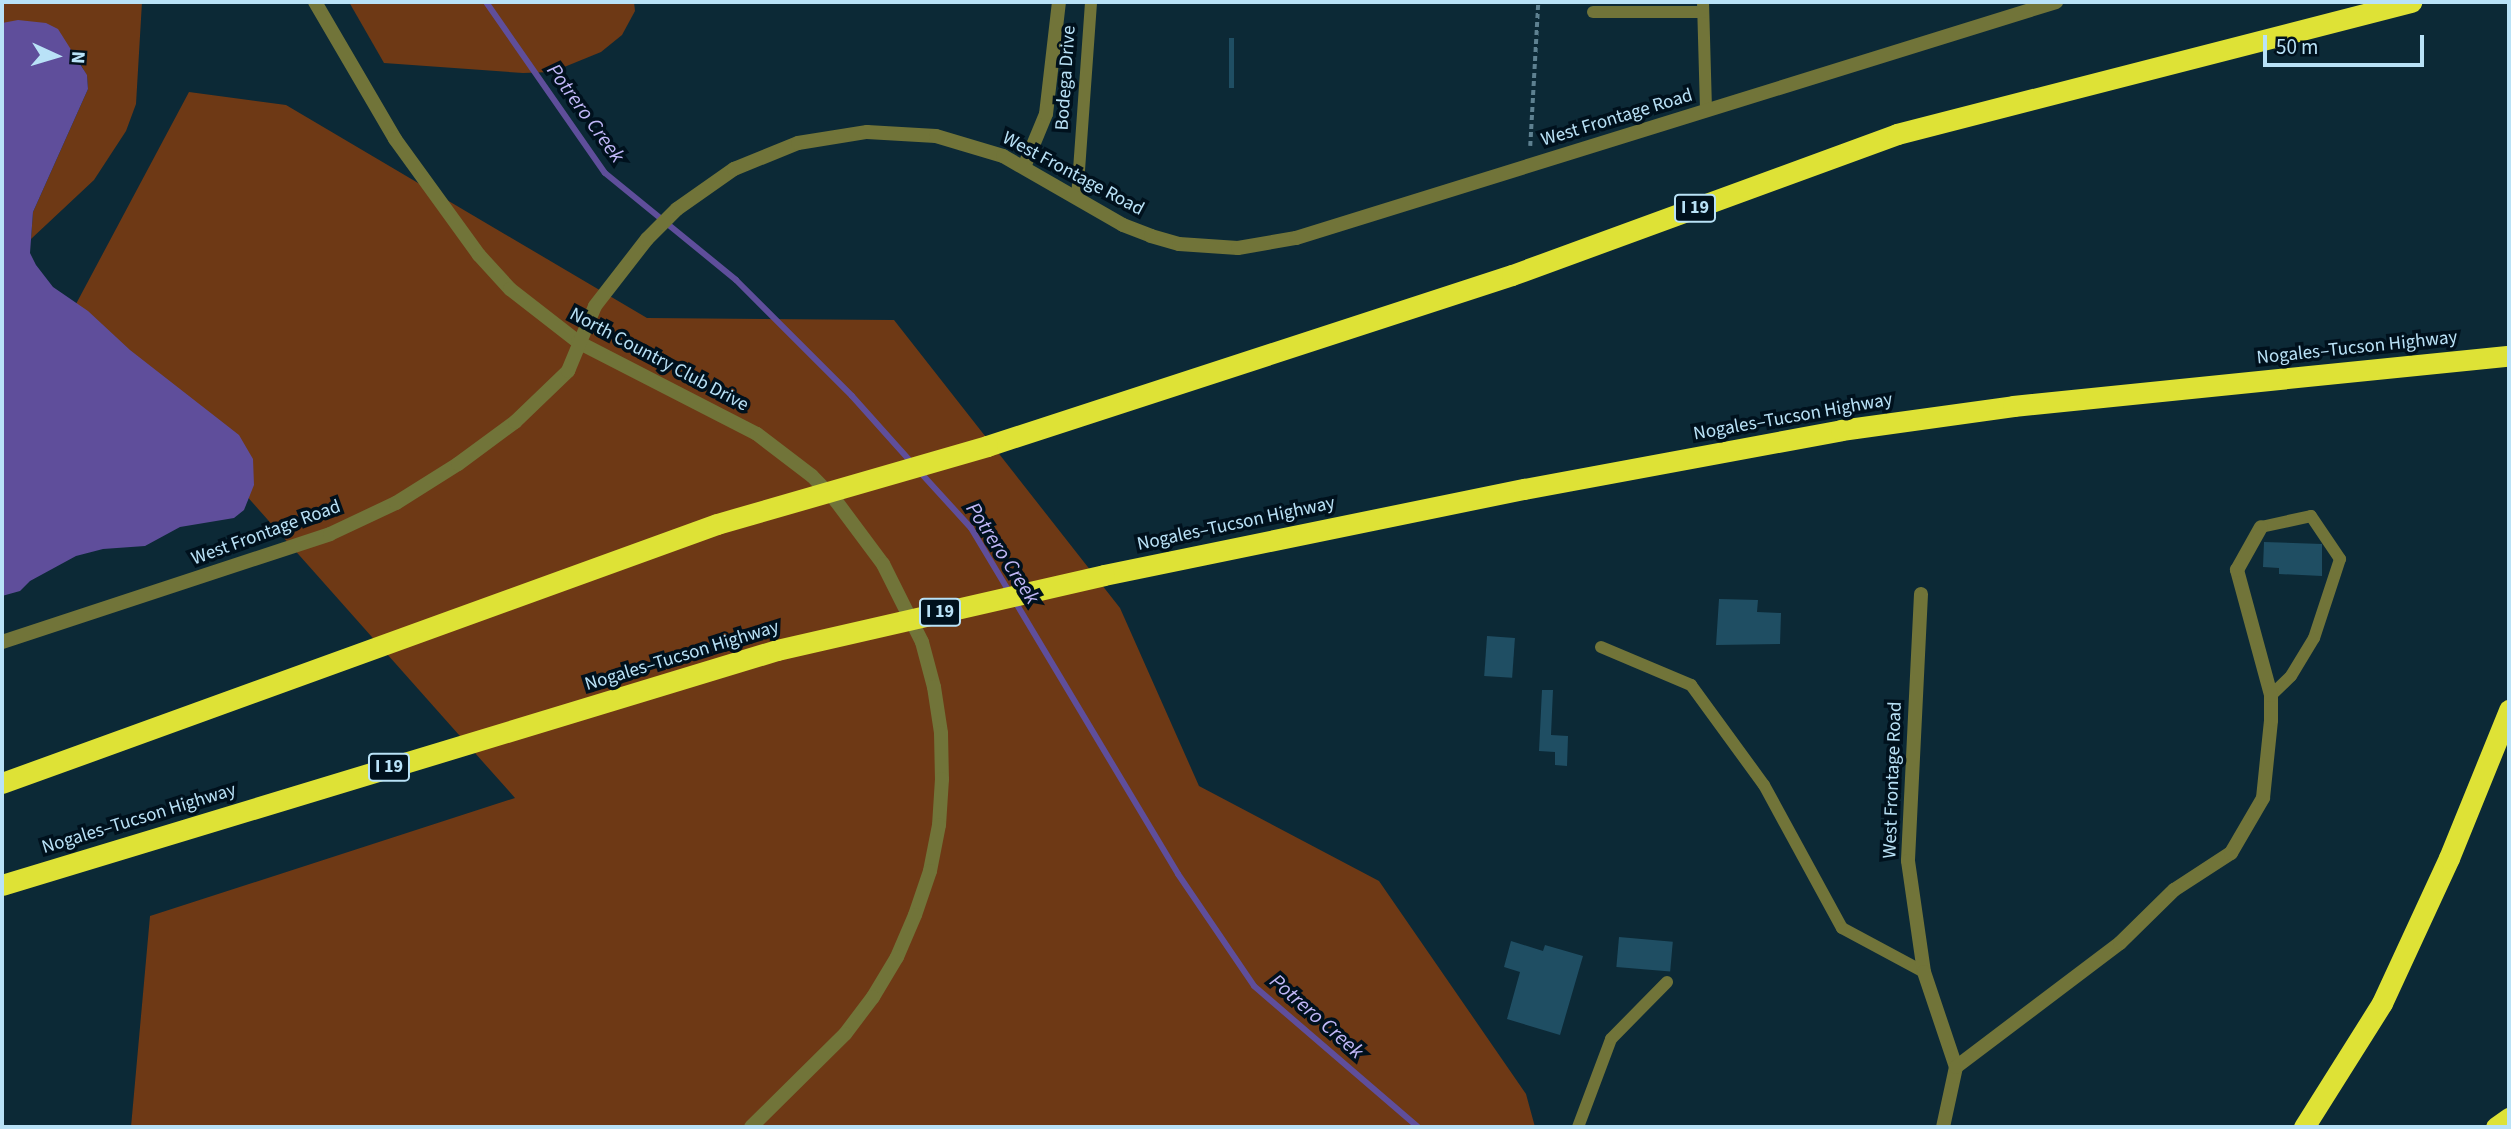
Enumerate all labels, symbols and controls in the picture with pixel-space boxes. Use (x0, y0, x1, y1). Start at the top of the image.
north arrow (21, 21, 91, 91)
scale bar (2266, 21, 2427, 65)
street label: Bodega Drive (1051, 25, 1081, 131)
text: 50 m (2276, 32, 2318, 62)
text: N (64, 50, 91, 65)
water label: Potrero Creek (542, 58, 630, 168)
street label: West Frontage Road (1539, 84, 1695, 152)
street label: West Frontage Road (998, 127, 1148, 221)
road number: I 19 (1672, 194, 1718, 223)
street label: North Country Club Drive (566, 303, 752, 417)
street label: Nogales–Tucson Highway (2255, 326, 2459, 370)
street label: Nogales–Tucson Highway (1692, 388, 1894, 446)
street label: Nogales–Tucson Highway (1135, 492, 1337, 556)
street label: West Frontage Road (188, 495, 344, 571)
water label: Potrero Creek (961, 497, 1045, 609)
road number: I 19 (917, 598, 963, 626)
street label: Nogales–Tucson Highway (582, 616, 782, 696)
street label: West Frontage Road (1879, 701, 1907, 859)
road number: I 19 (366, 752, 412, 782)
street label: Nogales–Tucson Highway (39, 779, 239, 859)
water label: Potrero Creek (1265, 968, 1369, 1064)

